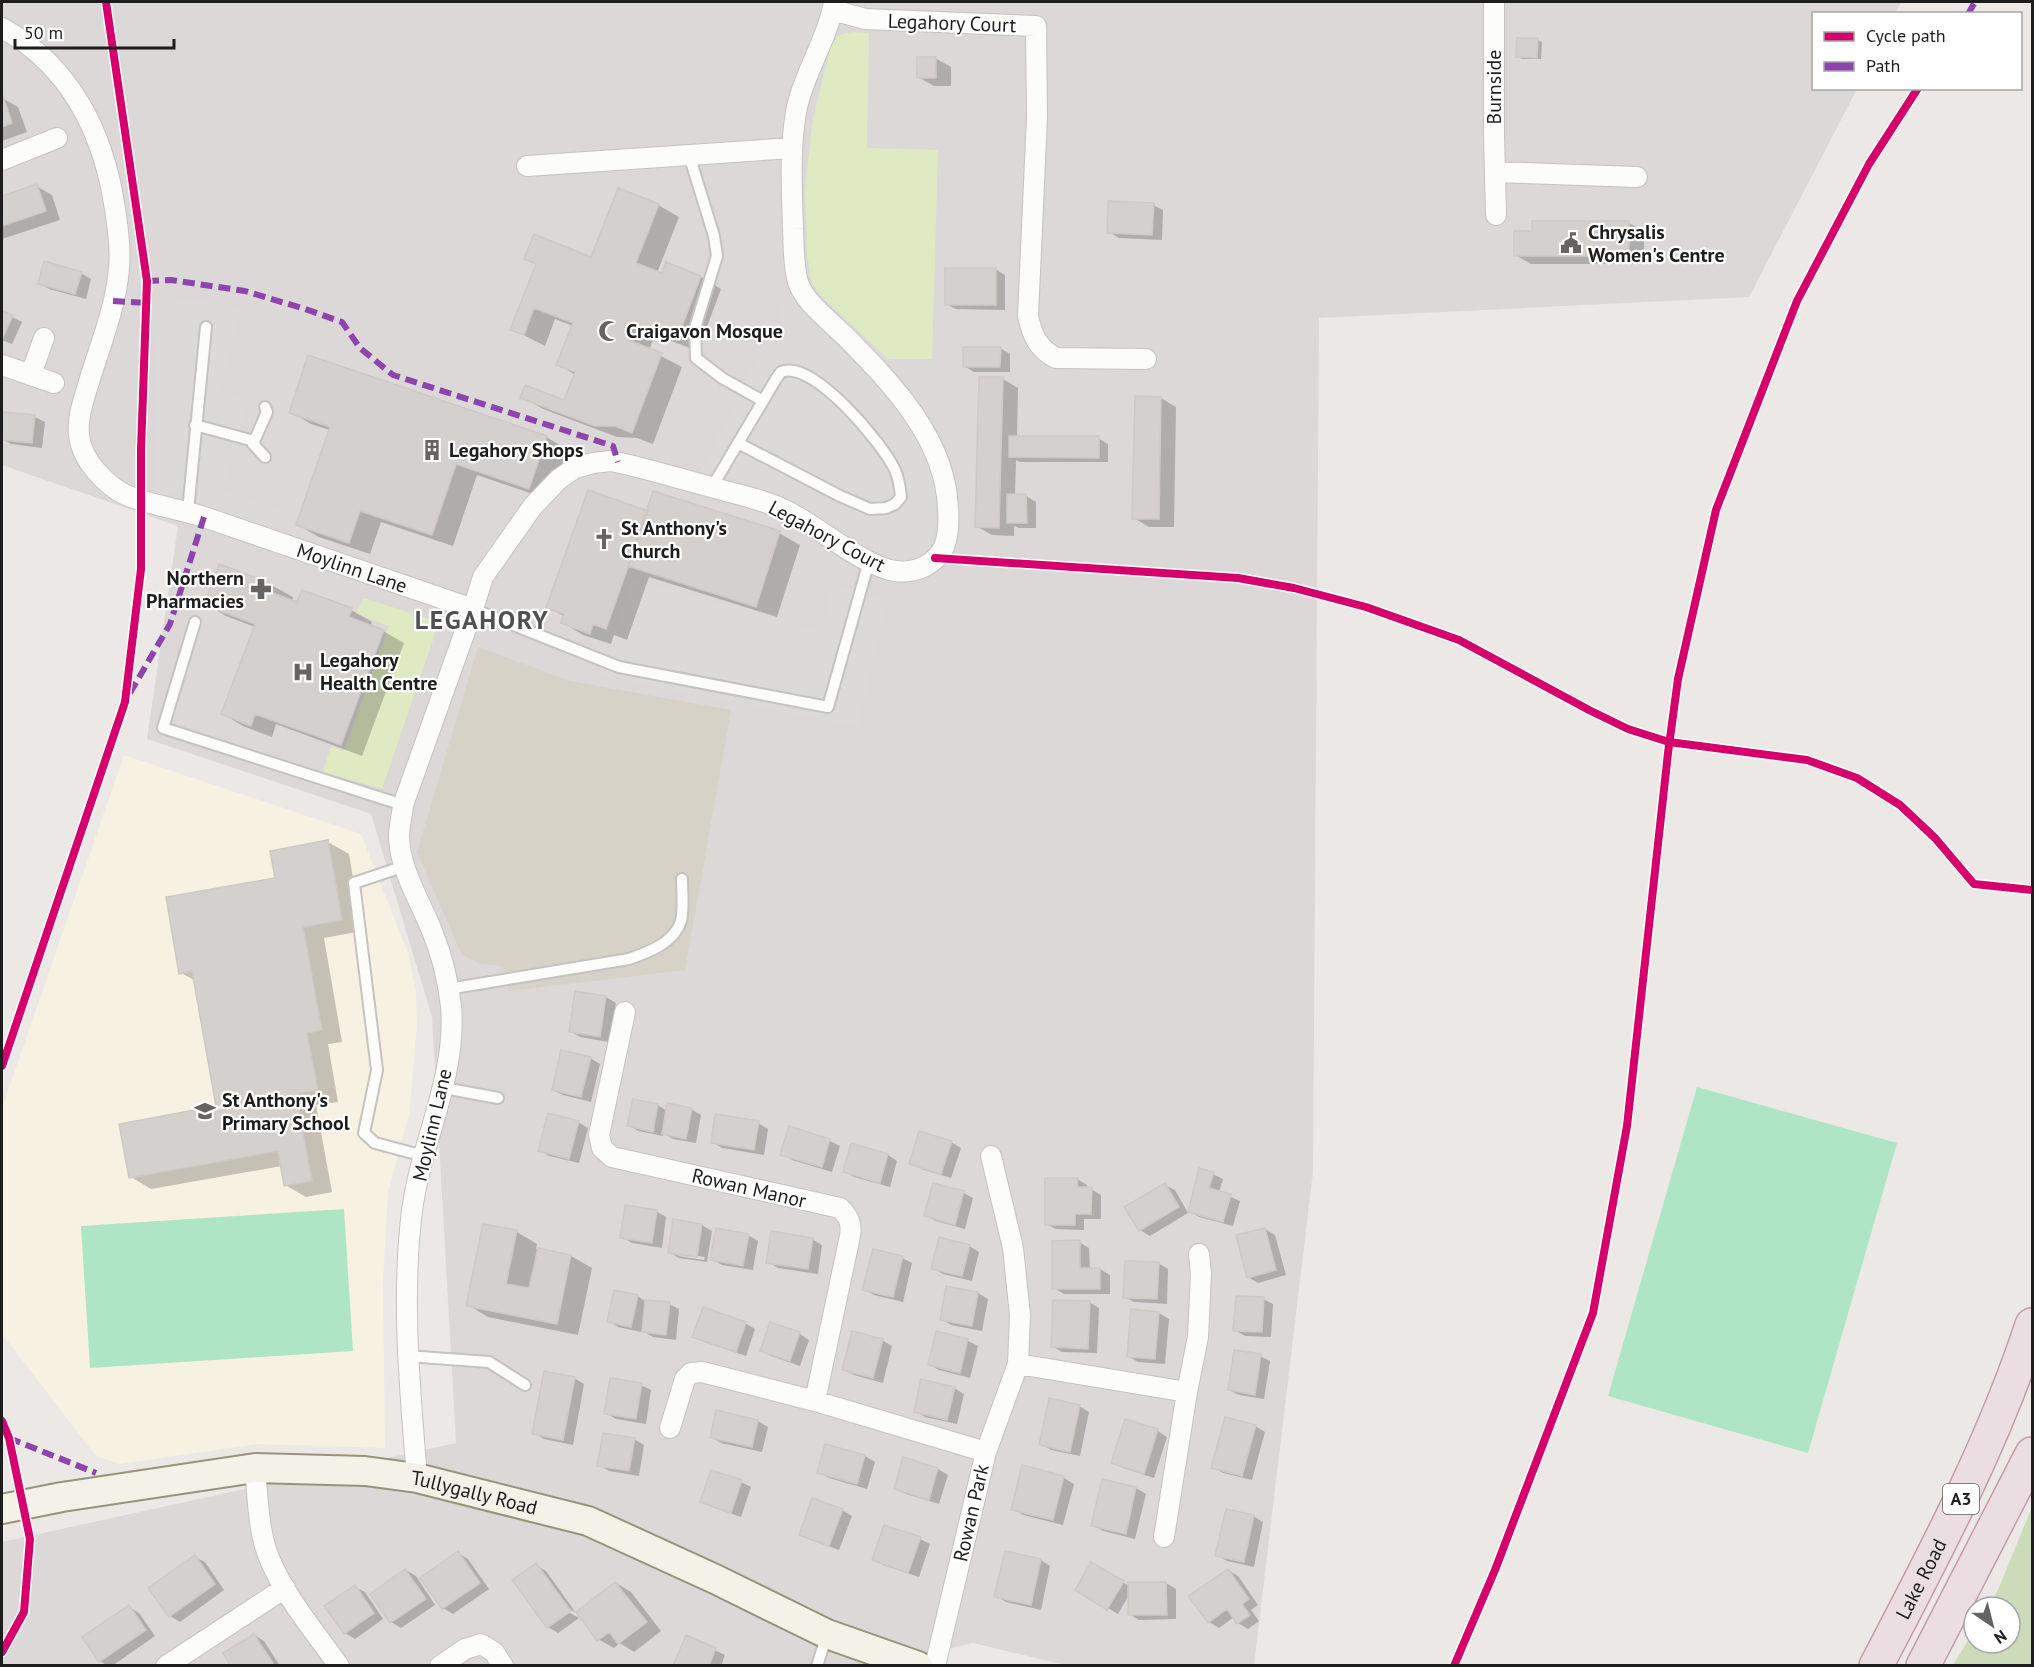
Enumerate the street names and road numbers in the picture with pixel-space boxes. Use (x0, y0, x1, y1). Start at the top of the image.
street label: Legahory Court (887, 8, 1017, 38)
street label: Burnside (1481, 50, 1507, 124)
street label: Legahory Court (764, 494, 890, 578)
street label: Moylinn Lane (293, 537, 411, 599)
street label: Moylinn Lane (406, 1066, 458, 1184)
street label: Rowan Manor (689, 1162, 809, 1214)
street label: Rowan Park (947, 1461, 995, 1564)
street label: Tullygally Road (410, 1464, 540, 1521)
road number: A3 (1943, 1484, 1979, 1514)
street label: Lake Road (1890, 1534, 1952, 1624)

